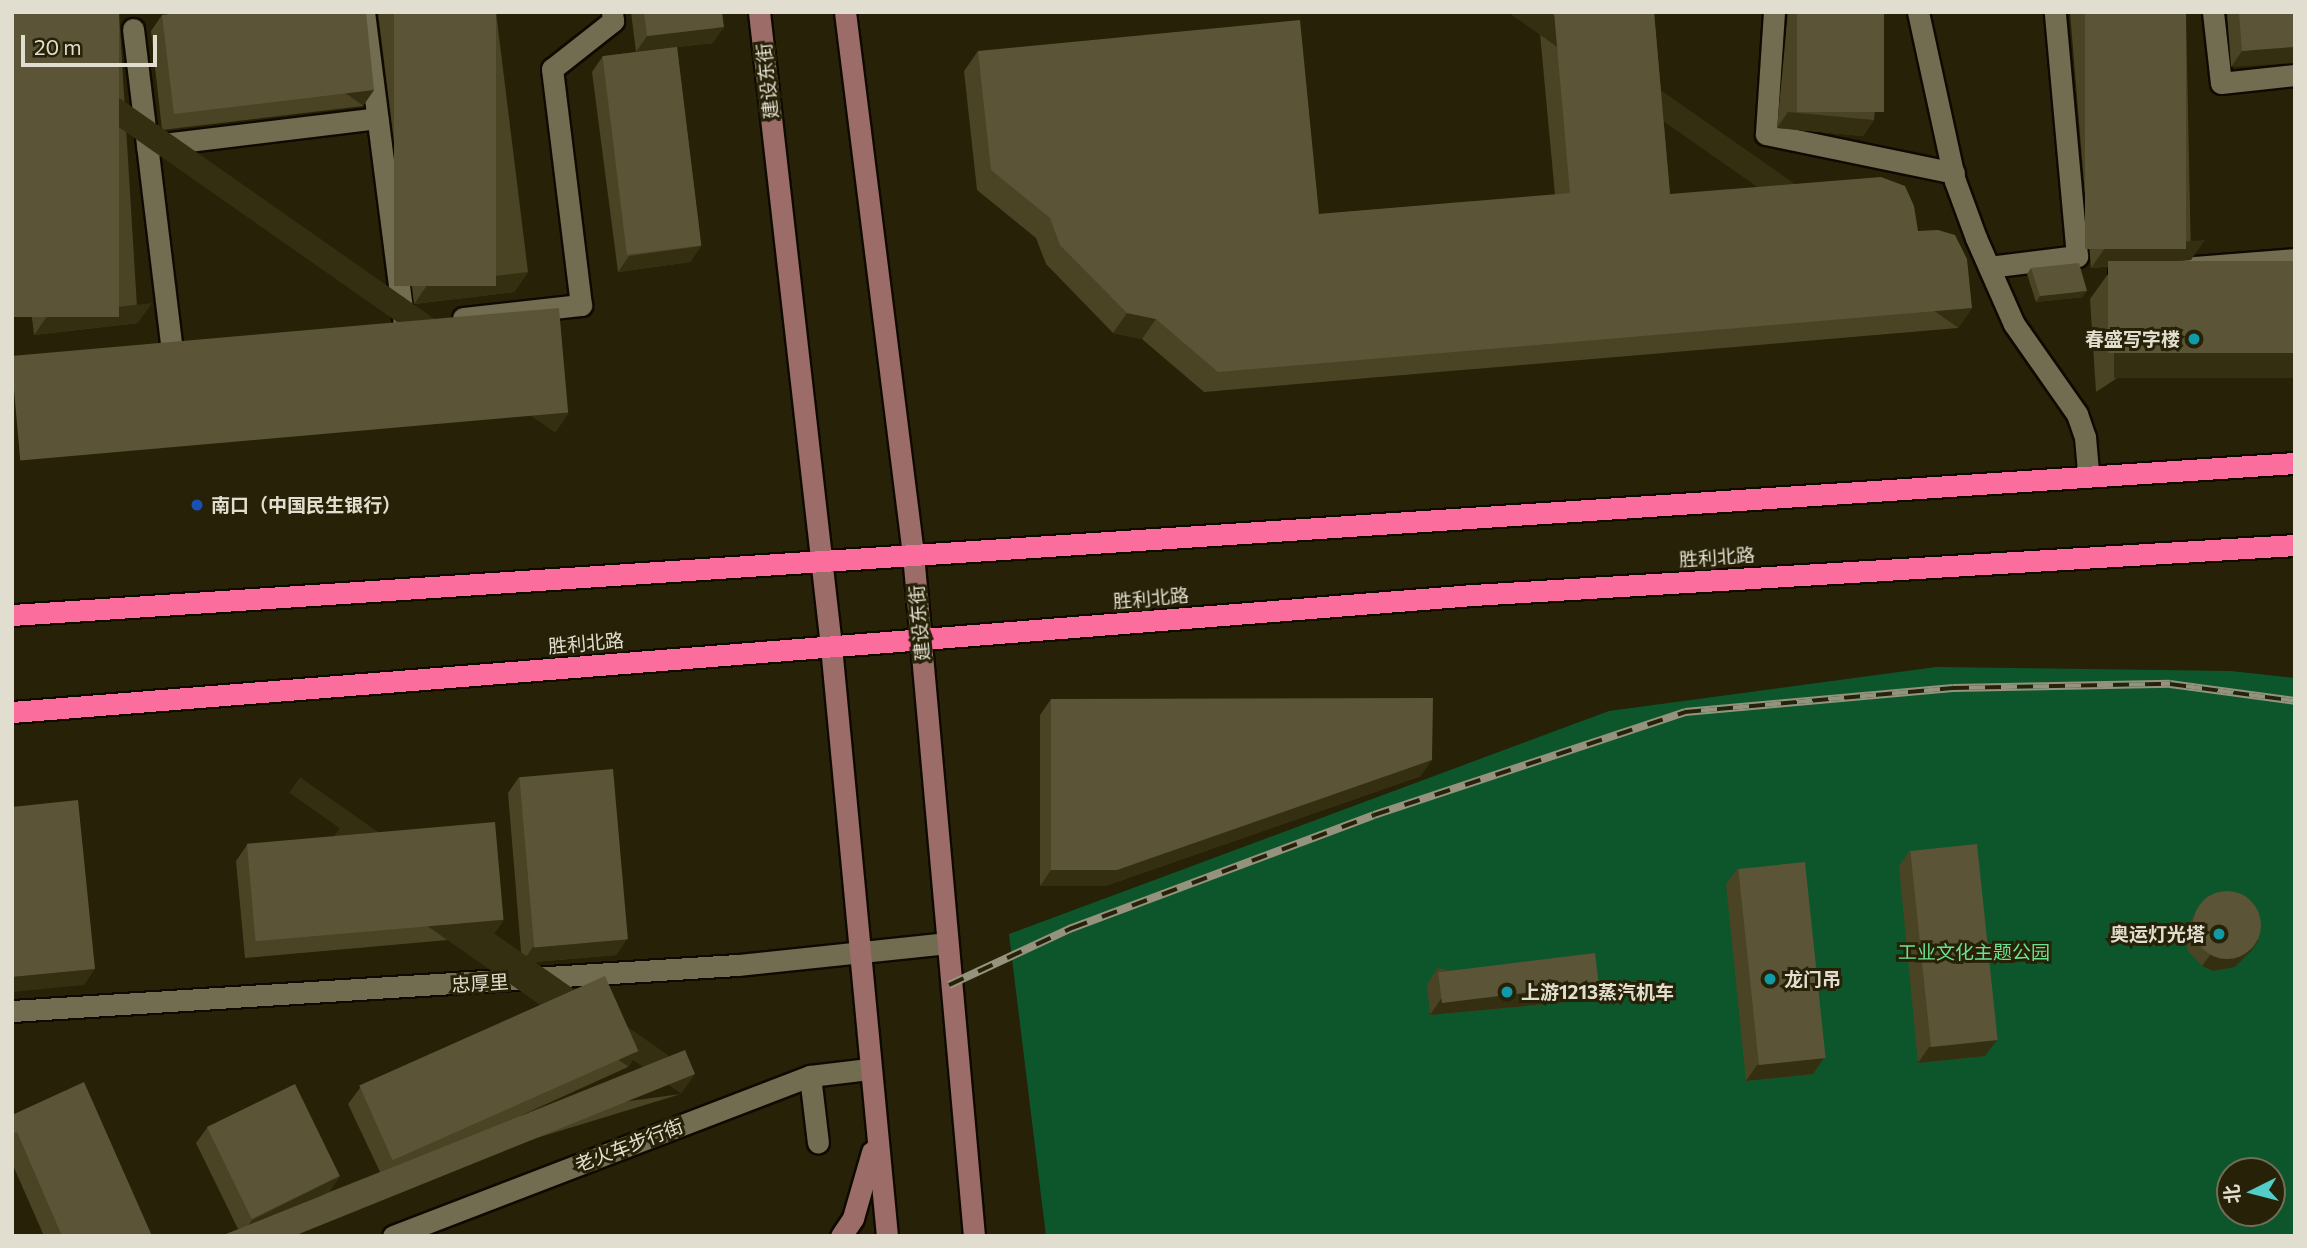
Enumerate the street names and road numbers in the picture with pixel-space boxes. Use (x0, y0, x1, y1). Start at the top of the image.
street label: 建设东街 (752, 42, 782, 120)
street label: 胜利北路 (1678, 543, 1756, 571)
street label: 胜利北路 (1112, 583, 1190, 613)
street label: 建设东街 (904, 584, 934, 662)
street label: 胜利北路 (547, 628, 625, 658)
street label: 忠厚里 (451, 970, 509, 996)
street label: 老火车步行街 (572, 1114, 686, 1176)

